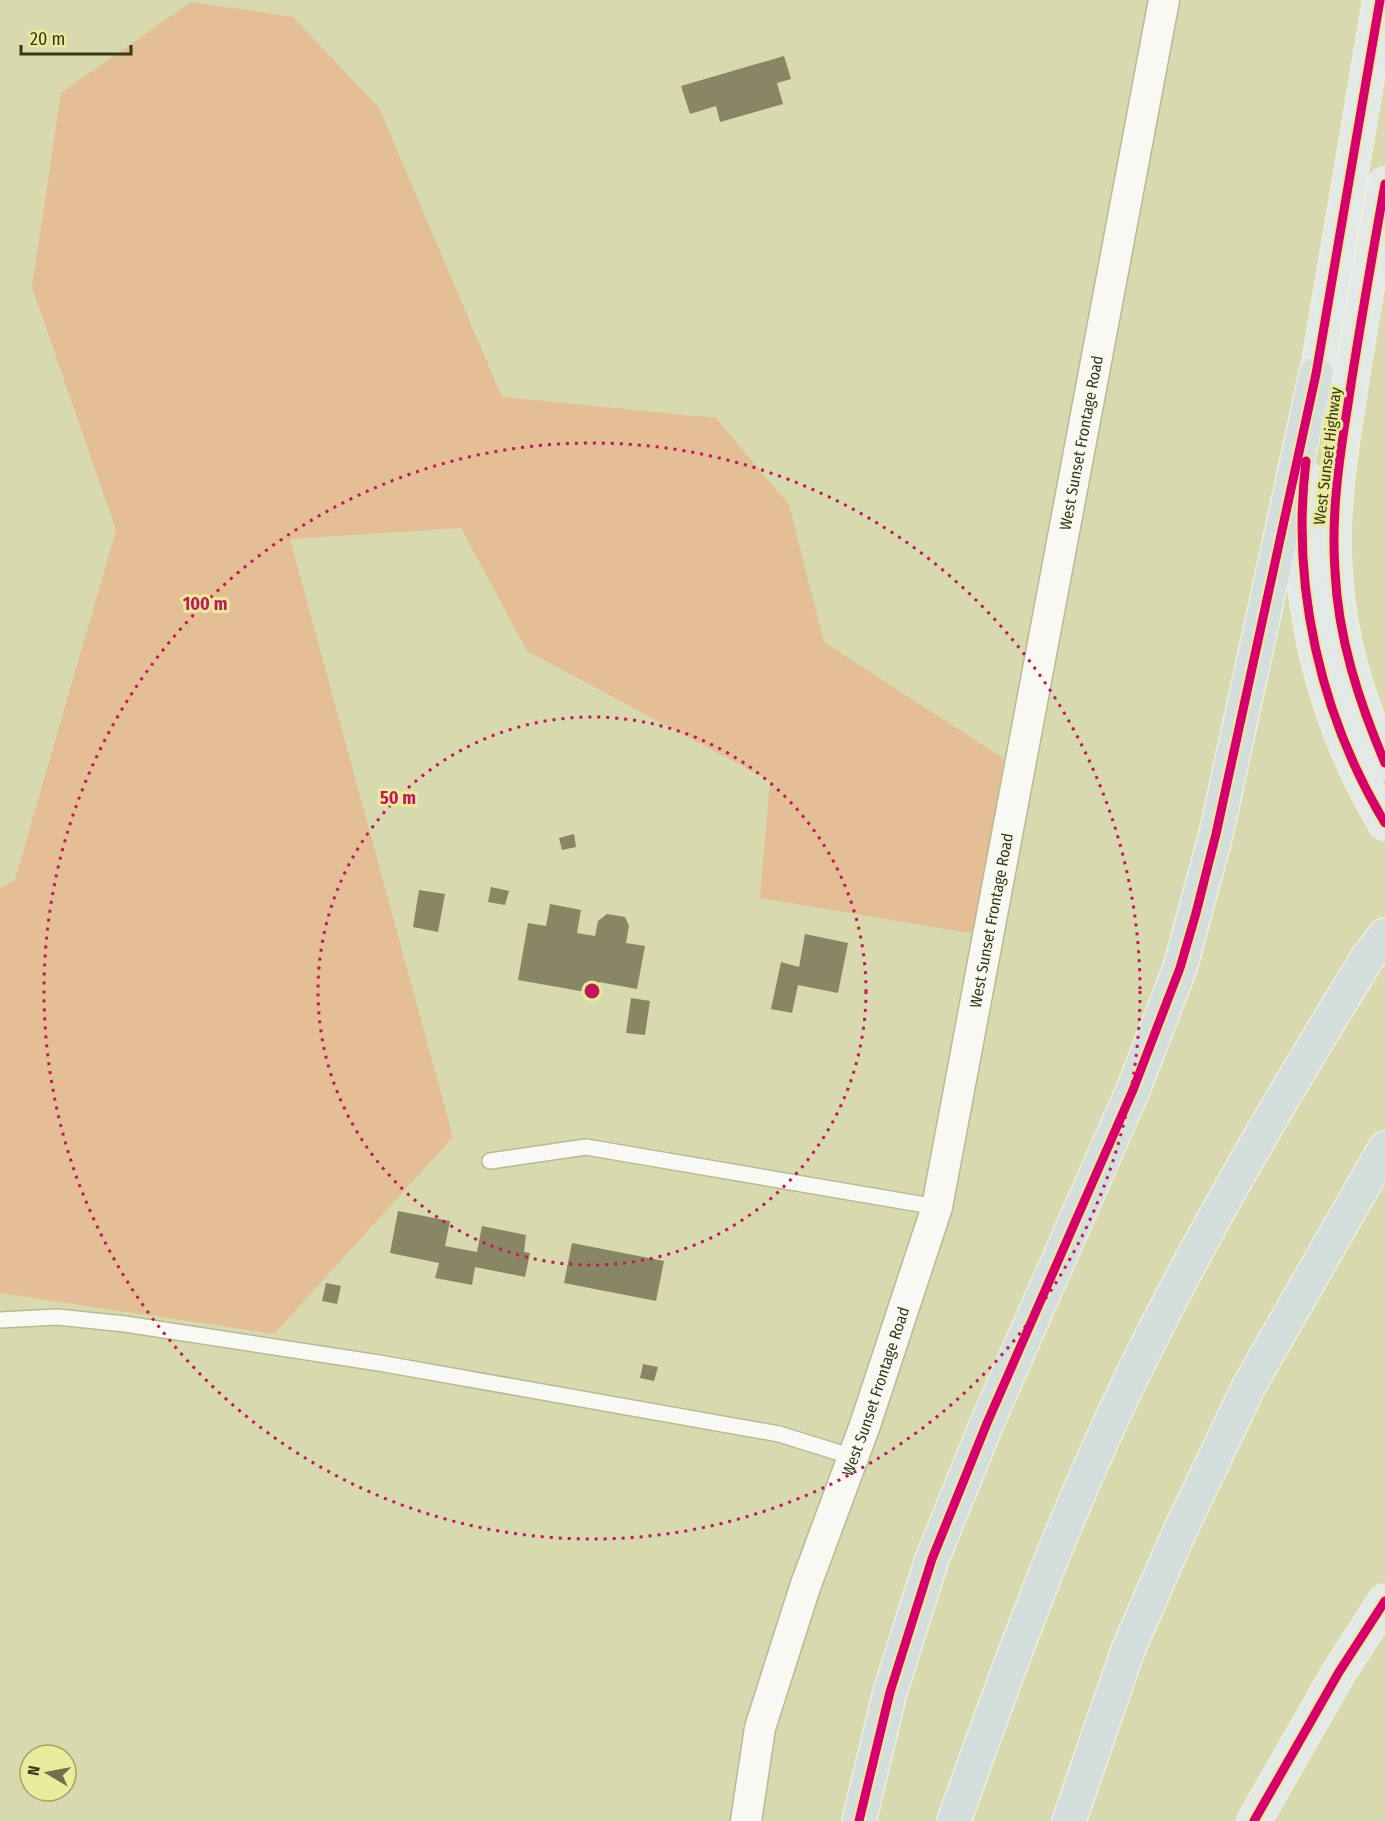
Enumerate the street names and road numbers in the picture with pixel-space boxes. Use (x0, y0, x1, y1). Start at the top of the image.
street label: West Sunset Frontage Road (1055, 354, 1107, 532)
street label: West Sunset Highway (1310, 385, 1345, 526)
street label: West Sunset Frontage Road (966, 832, 1017, 1009)
street label: West Sunset Frontage Road (838, 1305, 913, 1479)

